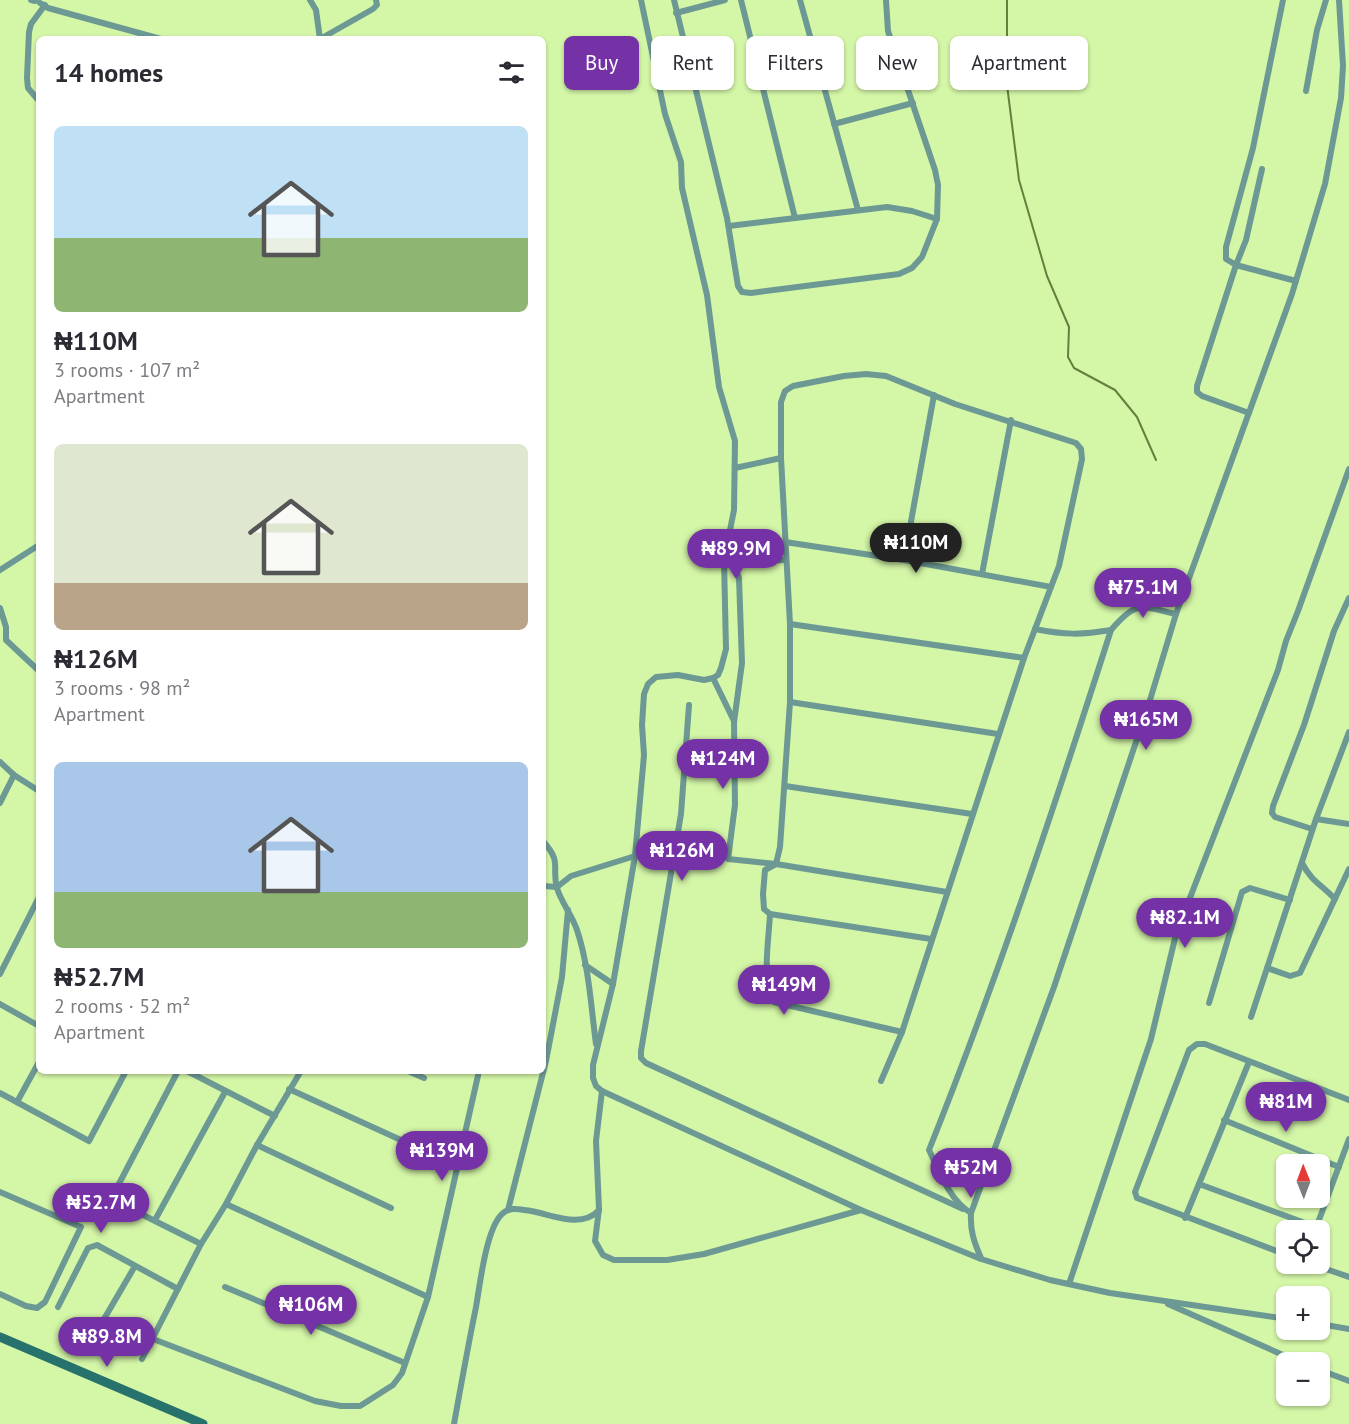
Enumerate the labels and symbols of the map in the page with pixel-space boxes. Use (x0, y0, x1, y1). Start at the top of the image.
pin: ₦110M (874, 523, 958, 574)
pin: ₦89.9M (687, 529, 785, 580)
pin: ₦75.1M (1094, 568, 1192, 619)
pin: ₦165M (1104, 700, 1188, 751)
pin: ₦124M (681, 739, 765, 790)
pin: ₦126M (640, 831, 724, 882)
pin: ₦82.1M (1136, 898, 1234, 949)
pin: ₦149M (742, 965, 826, 1016)
pin: ₦81M (1250, 1082, 1322, 1133)
pin: ₦139M (400, 1131, 484, 1182)
pin: ₦52M (935, 1148, 1007, 1199)
north arrow (1276, 1154, 1330, 1208)
pin: ₦52.7M (52, 1183, 150, 1234)
pin: ₦106M (269, 1285, 353, 1336)
pin: ₦89.8M (58, 1317, 156, 1368)

